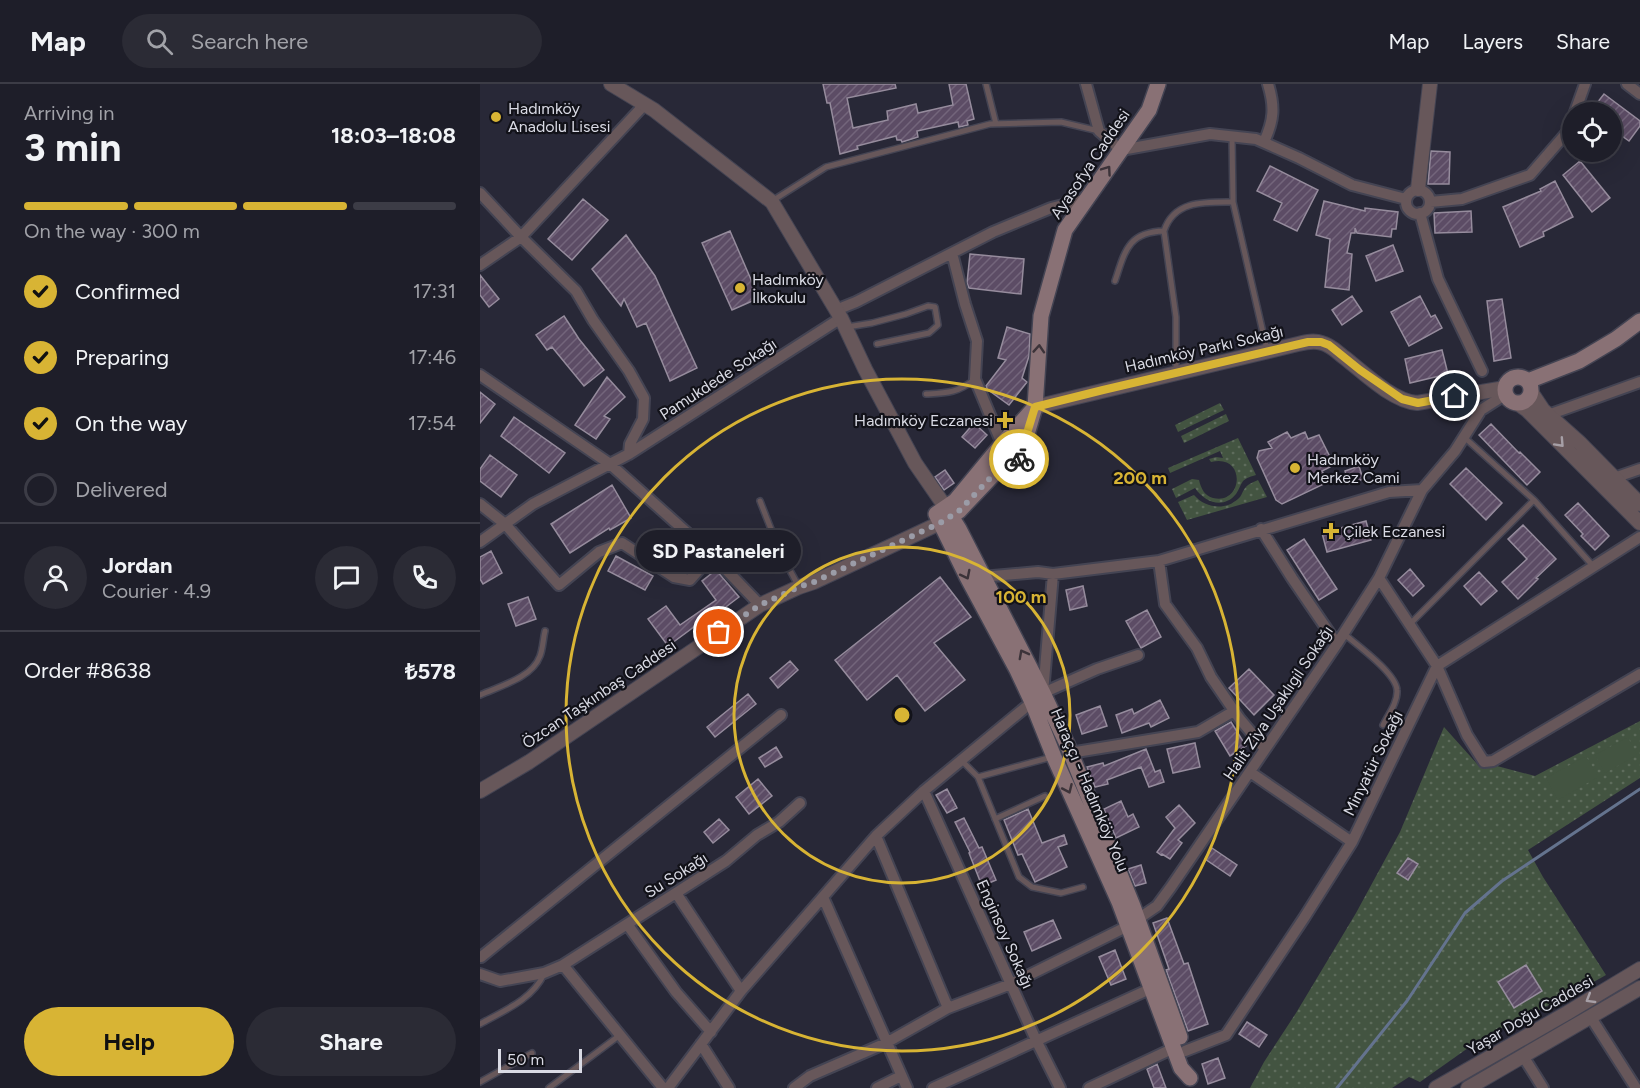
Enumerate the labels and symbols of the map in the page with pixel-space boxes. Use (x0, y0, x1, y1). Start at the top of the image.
place label: Hadımköy Anadolu Lisesi (508, 99, 610, 136)
street label: Ayasofya Caddesi (1046, 105, 1134, 223)
marker: Hadımköy Anadolu Lisesi (489, 110, 503, 124)
one-way arrow (1100, 166, 1111, 177)
place label: Hadımköy İlkokulu (752, 270, 825, 307)
marker: Hadımköy İlkokulu (733, 281, 747, 295)
street label: Hadımköy Parkı Sokağı (1123, 322, 1285, 376)
street label: Pamukdede Sokağı (656, 334, 780, 424)
one-way arrow (1032, 344, 1045, 353)
pin (1429, 370, 1480, 421)
place label: Hadımköy Eczanesi (854, 411, 993, 430)
marker: Hadımköy Eczanesi (998, 413, 1012, 427)
courier (989, 429, 1049, 489)
one-way arrow (1553, 436, 1564, 446)
place label: Hadımköy Merkez Cami (1307, 450, 1400, 487)
marker: Hadımköy Merkez Cami (1288, 461, 1302, 475)
text: 200 m (1113, 467, 1167, 489)
place label: Çilek Eczanesi (1343, 522, 1445, 541)
marker: Çilek Eczanesi (1324, 524, 1338, 538)
callout: SD Pastaneleri (636, 530, 802, 572)
one-way arrow (959, 569, 971, 580)
text: 100 m (996, 586, 1046, 608)
pin (693, 606, 744, 657)
street label: Halit Ziya Uşaklıgil Sokağı (1219, 622, 1337, 784)
street label: Özcan Taşkınbaş Caddesi (519, 635, 679, 753)
one-way arrow (1019, 649, 1030, 660)
centre of rings (892, 705, 912, 725)
street label: Haraççı - Hadımköy Yolu (1047, 705, 1133, 875)
street label: Minyatür Sokağı (1339, 707, 1407, 819)
one-way arrow (1061, 783, 1073, 794)
street label: Su Sokağı (641, 848, 711, 902)
street label: Enginsoy Sokağı (972, 877, 1038, 991)
street label: Yaşar Doğu Caddesi (1463, 971, 1597, 1059)
one-way arrow (1586, 992, 1596, 1004)
scale bar (498, 1046, 582, 1074)

